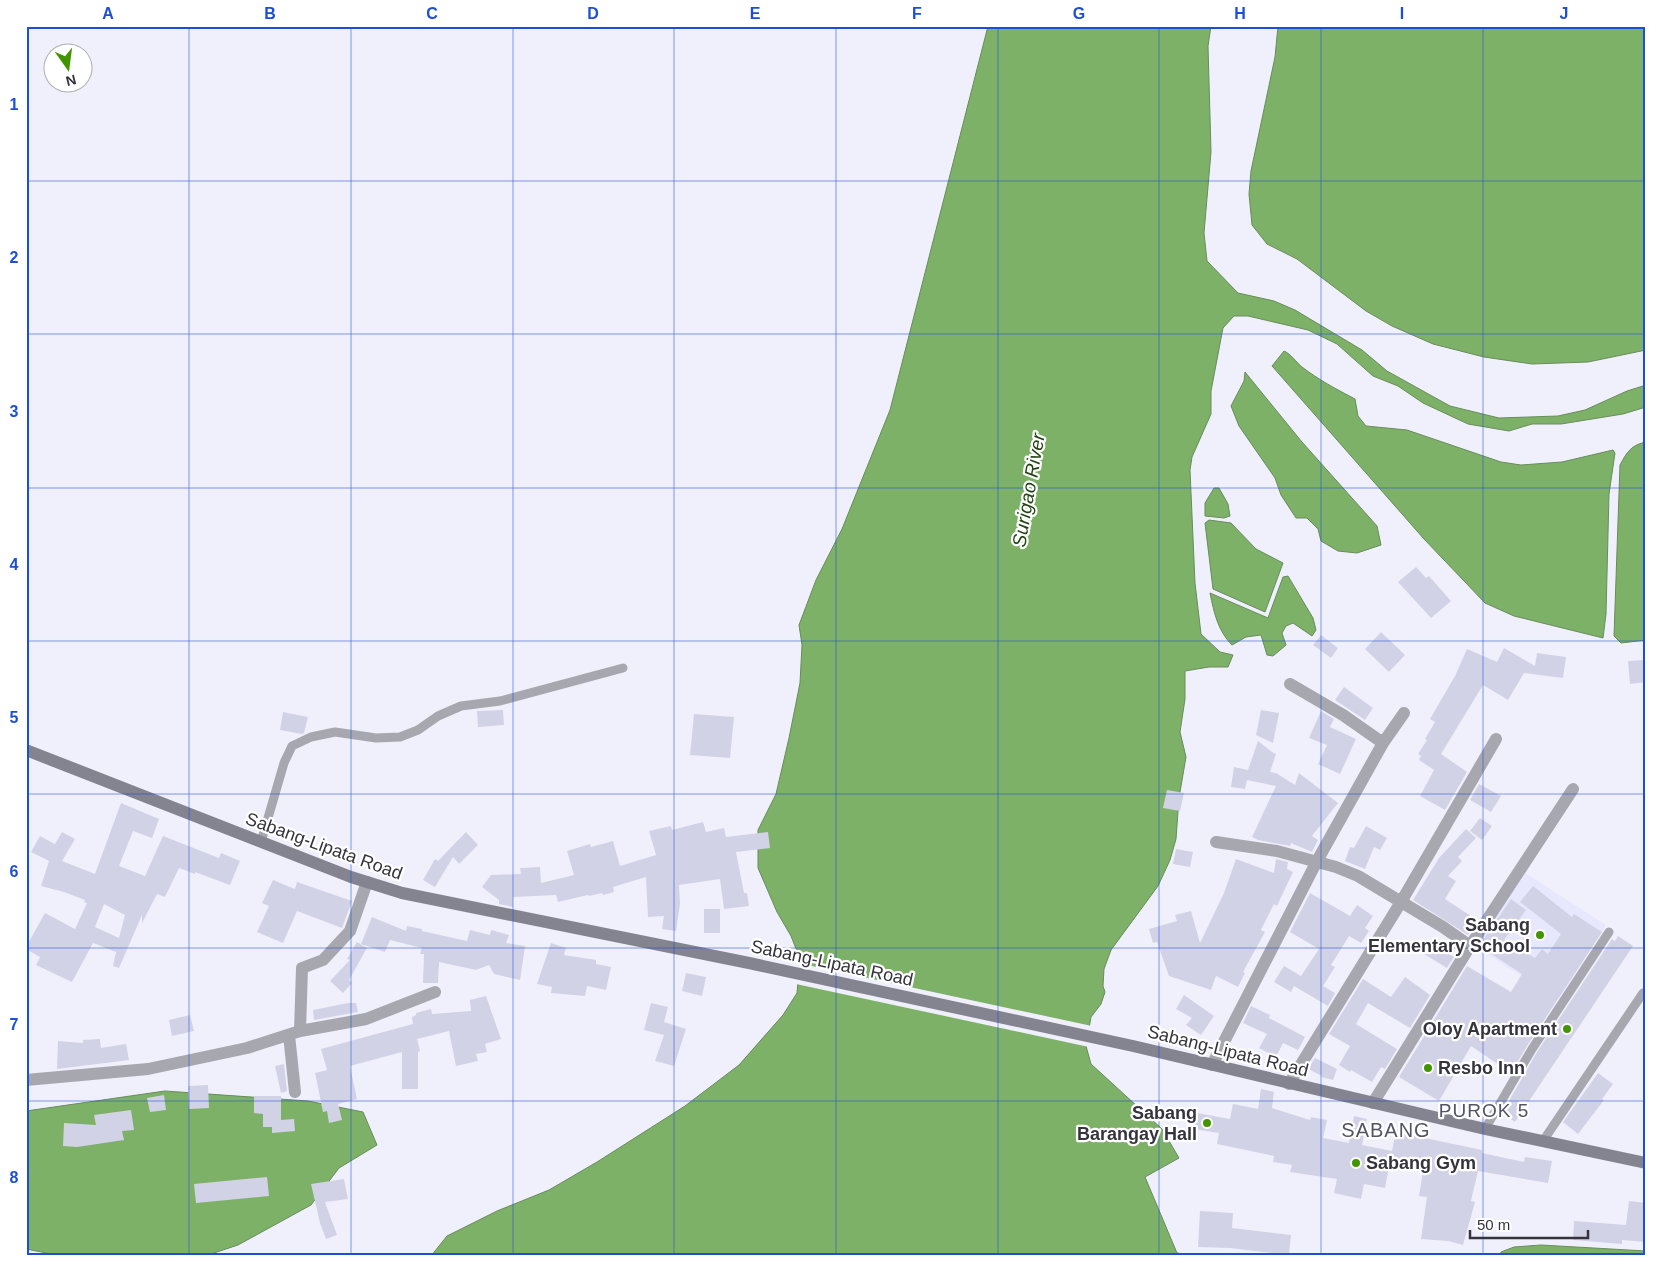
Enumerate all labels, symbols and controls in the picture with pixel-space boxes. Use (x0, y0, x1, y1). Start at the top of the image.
text: A (102, 5, 114, 22)
text: B (264, 5, 276, 22)
text: C (426, 5, 438, 22)
text: D (587, 5, 599, 22)
text: E (750, 5, 761, 22)
text: F (912, 5, 922, 22)
text: G (1073, 5, 1085, 22)
text: H (1234, 5, 1246, 22)
text: I (1400, 5, 1404, 22)
text: J (1560, 5, 1568, 22)
north arrow (42, 42, 92, 92)
text: N (64, 72, 78, 90)
text: 1 (10, 96, 19, 113)
text: 2 (10, 249, 19, 266)
text: 3 (10, 403, 19, 420)
water label: Surigao River (1008, 431, 1049, 549)
text: 4 (10, 556, 19, 573)
text: 5 (10, 709, 19, 726)
street label: Sabang-Lipata Road (243, 808, 405, 884)
text: 6 (10, 863, 19, 880)
place label: Sabang Elementary School (1368, 915, 1530, 956)
marker: Sabang Elementary School (1534, 929, 1546, 941)
street label: Sabang-Lipata Road (749, 936, 915, 990)
text: 7 (10, 1016, 19, 1033)
place label: Oloy Apartment (1423, 1019, 1557, 1039)
street label: Sabang-Lipata Road (1145, 1021, 1311, 1081)
marker: Oloy Apartment (1561, 1023, 1573, 1035)
place label: Resbo Inn (1438, 1058, 1525, 1078)
marker: Resbo Inn (1422, 1062, 1434, 1074)
district label: PUROK 5 (1439, 1100, 1529, 1121)
place label: Sabang Barangay Hall (1077, 1103, 1197, 1144)
marker: Sabang Barangay Hall (1201, 1117, 1213, 1129)
district label: SABANG (1341, 1119, 1431, 1141)
place label: Sabang Gym (1366, 1153, 1476, 1173)
marker: Sabang Gym (1350, 1157, 1362, 1169)
text: 8 (10, 1169, 19, 1186)
scale bar (1470, 1207, 1587, 1239)
text: 50 m (1477, 1216, 1510, 1233)

